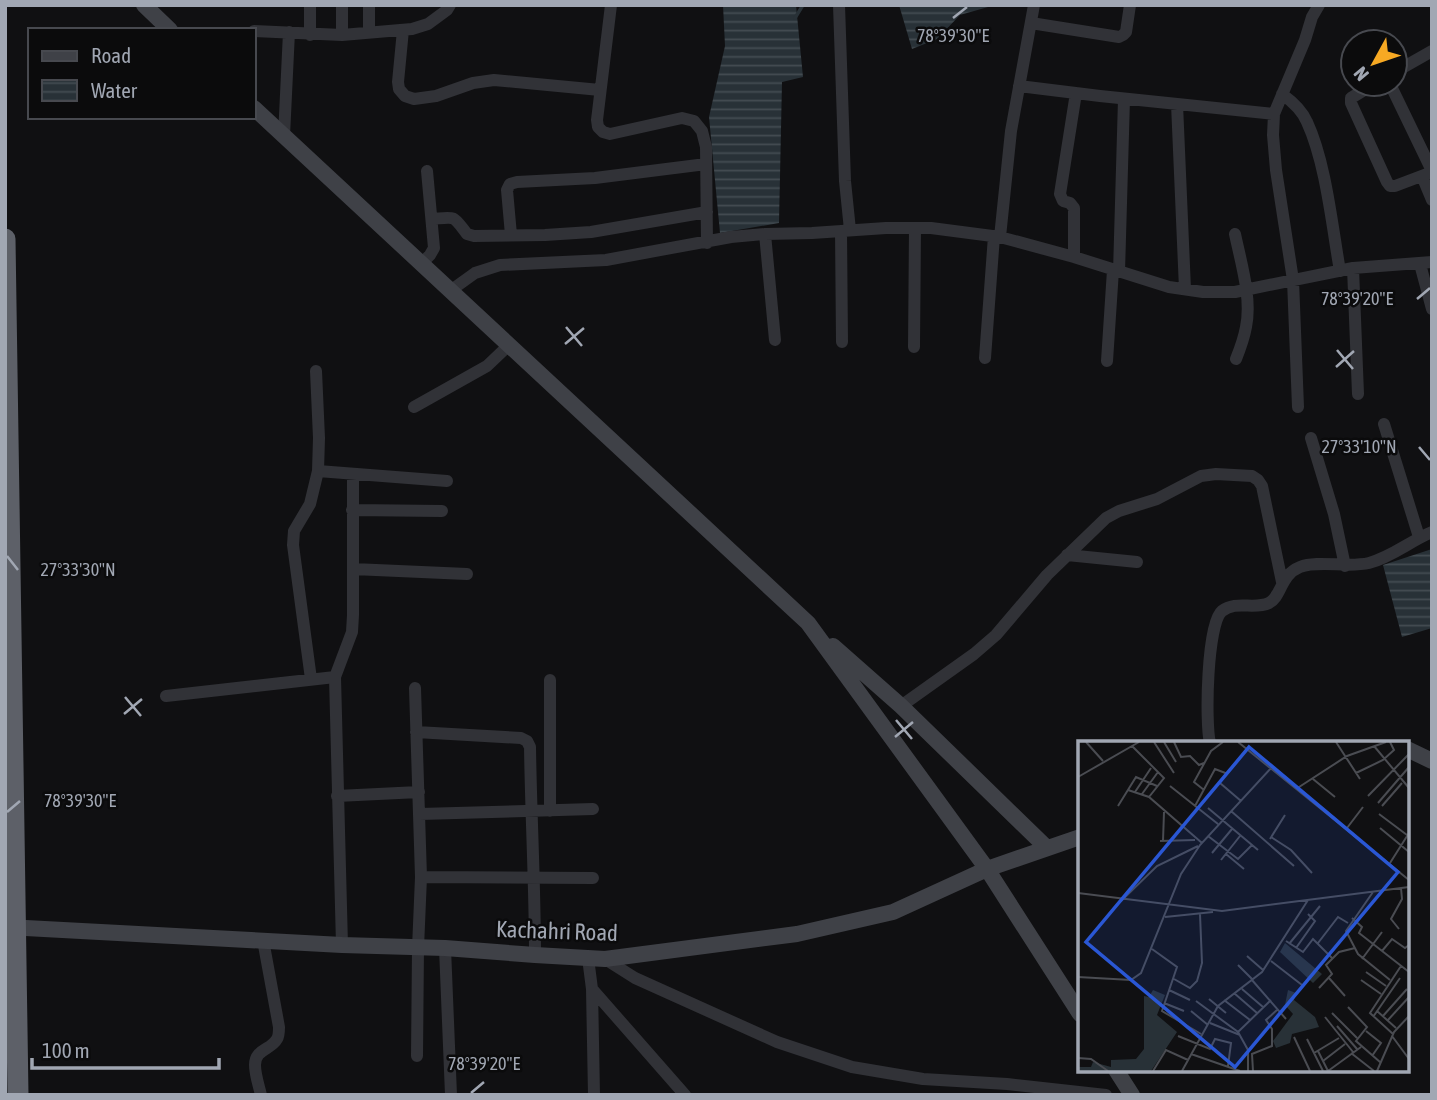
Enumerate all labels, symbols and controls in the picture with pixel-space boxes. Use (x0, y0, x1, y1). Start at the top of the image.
text: 78°39'30"E (917, 25, 989, 46)
legend (28, 28, 256, 119)
north arrow (1339, 28, 1409, 98)
text: Road (91, 43, 131, 67)
text: N (1349, 63, 1373, 85)
text: Water (91, 78, 138, 102)
text: 78°39'20"E (1321, 288, 1393, 309)
text: 27°33'10"N (1321, 436, 1397, 457)
text: 27°33'30"N (40, 559, 116, 580)
inset map (1078, 741, 1409, 1072)
text: 78°39'30"E (44, 790, 116, 811)
street label: Kachahri Road (496, 916, 618, 946)
scale bar (32, 1026, 219, 1070)
text: 100 m (42, 1038, 90, 1062)
text: 78°39'20"E (448, 1053, 520, 1074)

